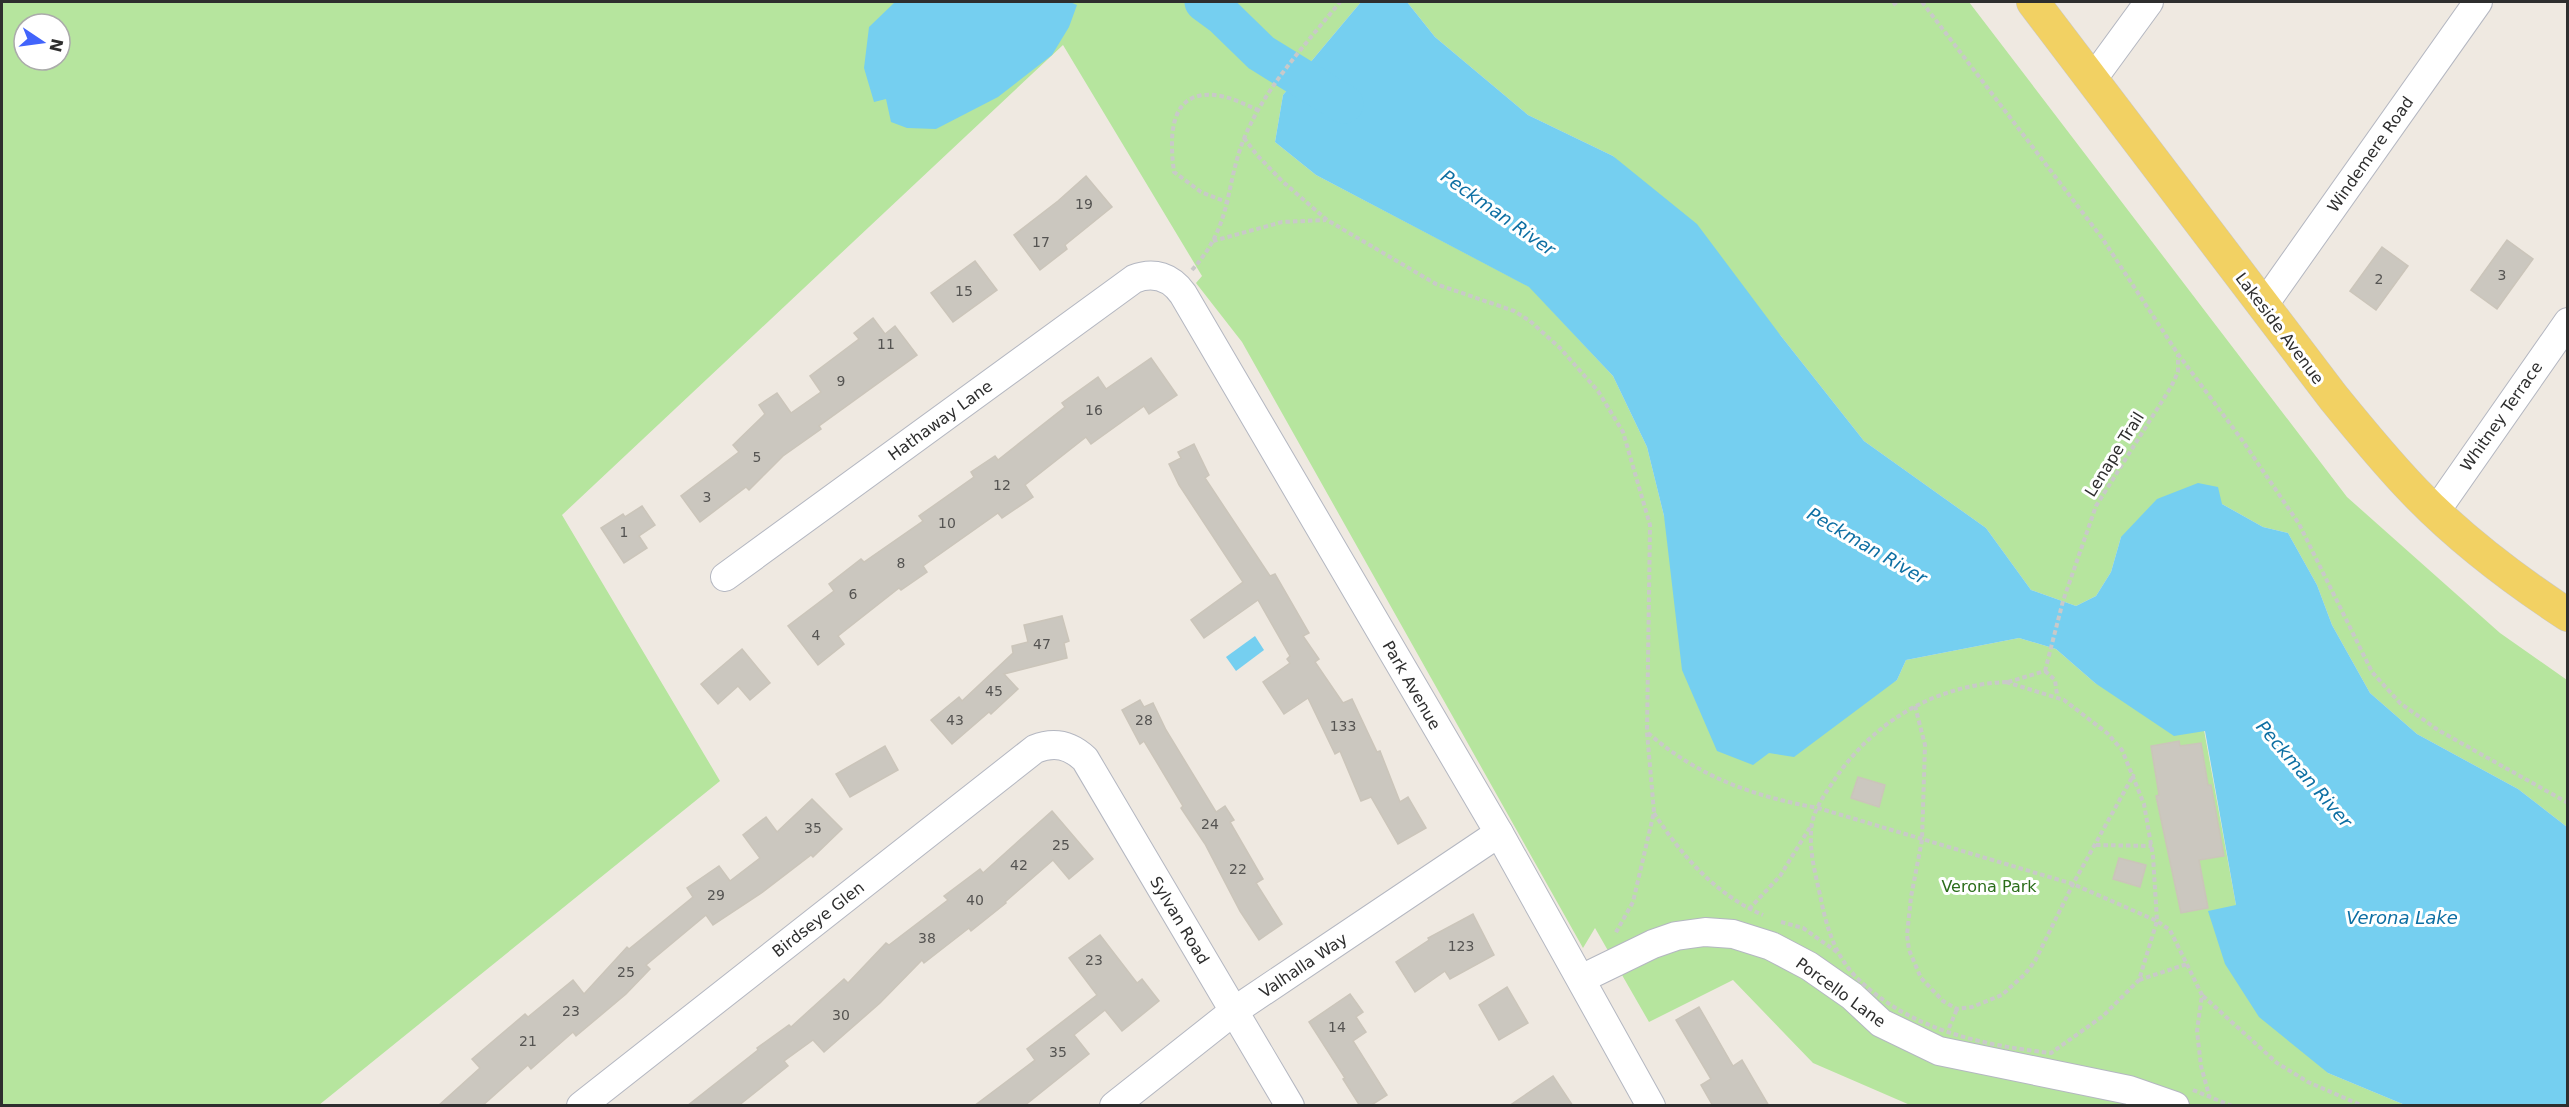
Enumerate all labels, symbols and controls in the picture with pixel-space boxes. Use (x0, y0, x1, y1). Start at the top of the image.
north arrow (12, 12, 72, 72)
text: N (45, 37, 67, 54)
street label: Windemere Road (2323, 93, 2417, 216)
water label: Peckman River (1437, 165, 1561, 261)
house number: 19 (1075, 196, 1093, 212)
house number: 17 (1032, 234, 1050, 250)
house number: 3 (2498, 267, 2506, 283)
street label: Lakeside Avenue (2232, 269, 2328, 388)
house number: 2 (2375, 271, 2383, 287)
house number: 15 (955, 283, 973, 299)
house number: 11 (877, 336, 895, 352)
street label: Whitney Terrace (2457, 358, 2546, 475)
house number: 9 (837, 373, 845, 389)
street label: Hathaway Lane (884, 376, 996, 465)
house number: 16 (1085, 402, 1103, 418)
street label: Lenape Trail (2081, 408, 2148, 500)
house number: 5 (753, 449, 761, 465)
house number: 12 (993, 477, 1011, 493)
house number: 3 (703, 489, 711, 505)
water label: Peckman River (1804, 503, 1932, 589)
house number: 10 (938, 515, 956, 531)
house number: 1 (620, 524, 628, 540)
house number: 8 (897, 555, 905, 571)
house number: 6 (849, 586, 858, 602)
house number: 4 (812, 627, 821, 643)
house number: 47 (1033, 636, 1051, 652)
street label: Park Avenue (1379, 638, 1445, 733)
house number: 45 (985, 683, 1003, 699)
house number: 43 (946, 712, 964, 728)
house number: 28 (1135, 712, 1153, 728)
water label: Peckman River (2252, 716, 2357, 833)
house number: 133 (1330, 718, 1356, 734)
house number: 24 (1201, 816, 1219, 832)
house number: 35 (804, 820, 822, 836)
house number: 25 (1052, 837, 1070, 853)
house number: 42 (1010, 857, 1028, 873)
house number: 22 (1229, 861, 1247, 877)
street label: Sylvan Road (1146, 873, 1213, 967)
park label: Verona Park (1941, 877, 2037, 896)
street label: Birdseye Glen (769, 878, 868, 961)
house number: 29 (707, 887, 725, 903)
house number: 40 (966, 892, 984, 908)
water label: Verona Lake (2346, 907, 2458, 928)
street label: Valhalla Way (1256, 929, 1351, 1002)
house number: 38 (918, 930, 936, 946)
house number: 123 (1448, 938, 1474, 954)
house number: 23 (1085, 952, 1103, 968)
street label: Porcello Lane (1792, 954, 1889, 1031)
house number: 25 (617, 964, 635, 980)
house number: 23 (562, 1003, 580, 1019)
house number: 30 (832, 1007, 850, 1023)
house number: 14 (1328, 1019, 1346, 1035)
house number: 21 (519, 1033, 537, 1049)
house number: 35 (1049, 1044, 1067, 1060)

